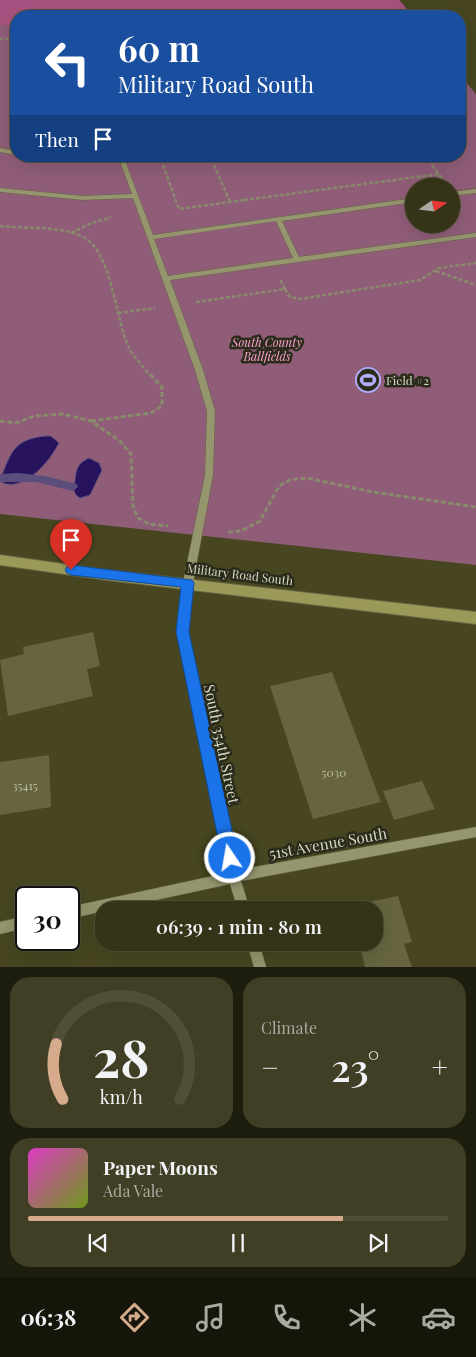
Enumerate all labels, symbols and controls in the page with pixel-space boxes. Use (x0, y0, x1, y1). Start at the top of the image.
text: 60 m (118, 24, 200, 71)
icon: left (35, 30, 100, 95)
text: Military Road South (118, 69, 314, 99)
icon: arrive (89, 125, 117, 153)
text: Then (35, 126, 79, 152)
north arrow (405, 178, 460, 232)
map controls (405, 178, 460, 233)
park label: South County Ballfields (231, 334, 302, 364)
sports icon: Field #2 (355, 367, 381, 393)
place label: Field #2 (386, 372, 429, 388)
pin (50, 519, 92, 570)
icon: arrive (57, 526, 85, 554)
street label: Military Road South (186, 560, 294, 588)
street label: South 354th Street (200, 683, 245, 806)
house number: 5030 (322, 764, 346, 780)
house number: 35415 (12, 777, 38, 793)
street label: 51st Avenue South (268, 823, 389, 863)
position arrow (203, 831, 255, 883)
speed limit sign: 30 (15, 886, 80, 951)
text: 06:39 · 1 min · 80 m (156, 913, 322, 939)
text: Climate (261, 1017, 317, 1038)
text: 28 (93, 1022, 150, 1091)
text: 23° (331, 1041, 380, 1092)
text: − (261, 1048, 279, 1085)
text: + (432, 1048, 448, 1085)
text: km/h (100, 1085, 143, 1108)
text: Paper Moons (103, 1154, 218, 1180)
text: Ada Vale (103, 1180, 163, 1201)
icon: previous (84, 1229, 112, 1257)
icon: pause (224, 1229, 252, 1257)
icon: next (364, 1229, 392, 1257)
icon: directions (117, 1300, 152, 1335)
icon: music (193, 1300, 228, 1335)
icon: phone (269, 1300, 304, 1335)
icon: climate (345, 1300, 380, 1335)
icon: car (421, 1300, 456, 1335)
text: 06:38 (20, 1302, 76, 1332)

